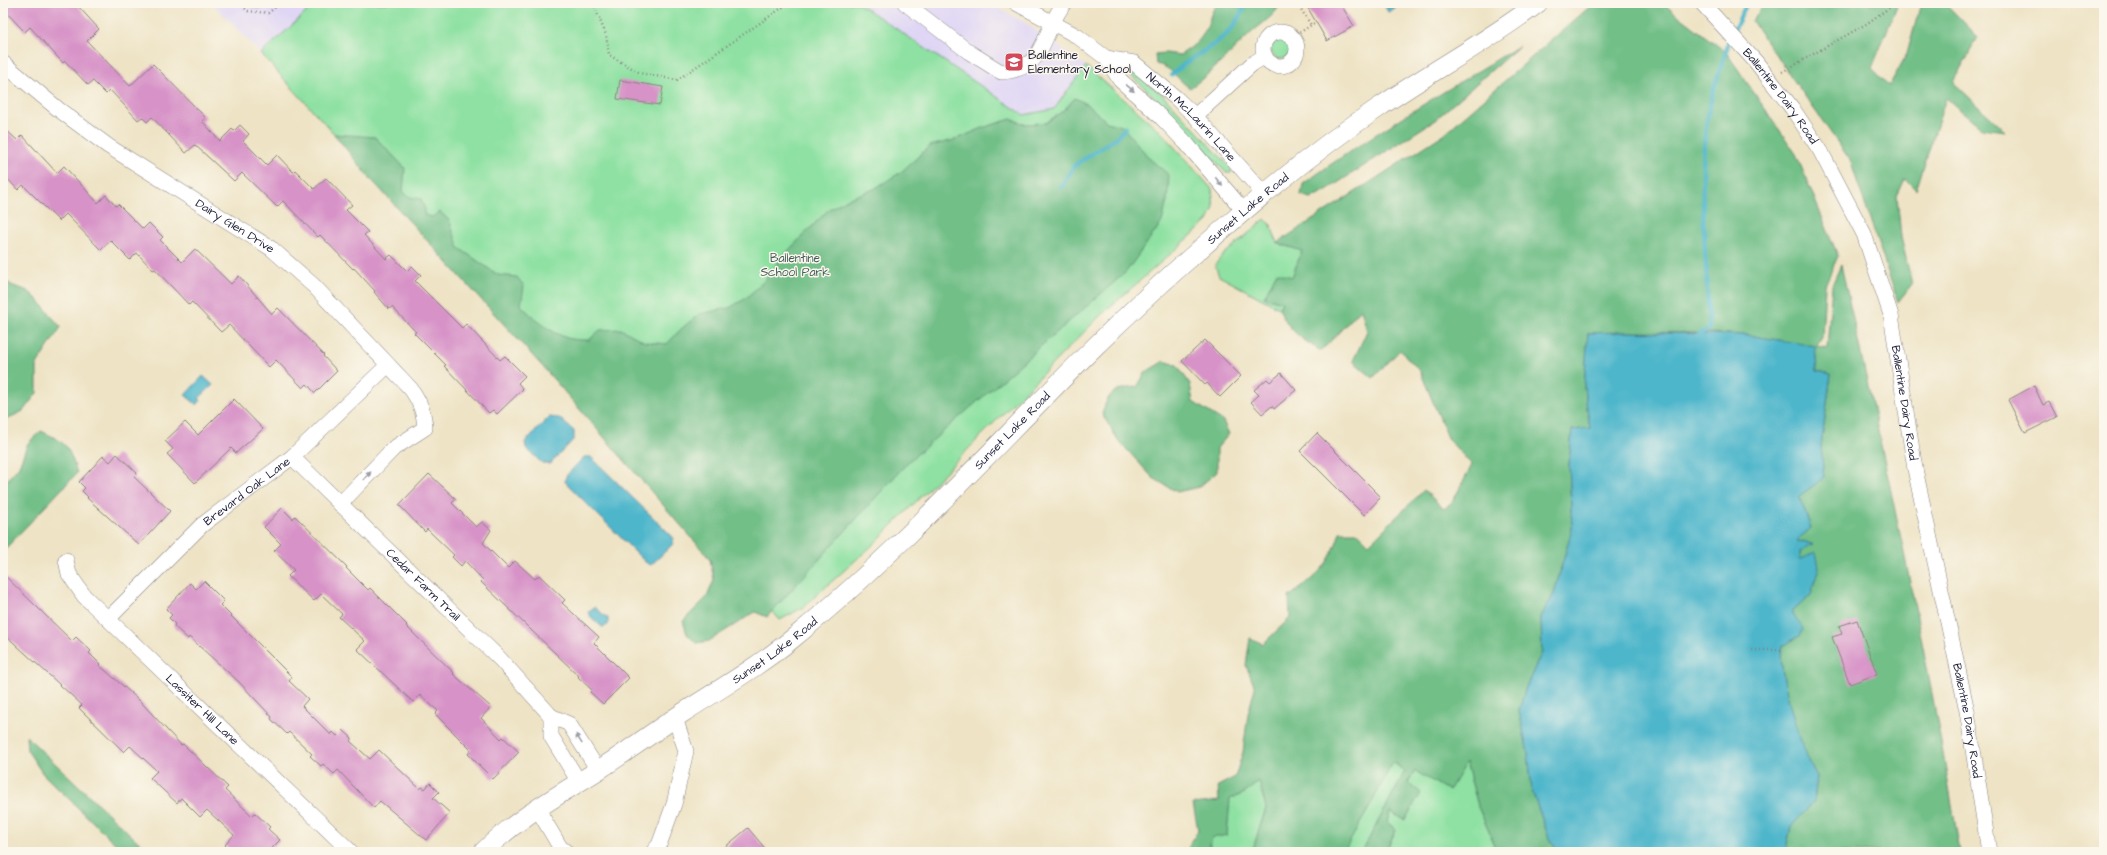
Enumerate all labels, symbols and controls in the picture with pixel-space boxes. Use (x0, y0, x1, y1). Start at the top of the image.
street label: Ballentine Dairy Road (1739, 44, 1822, 147)
place label: Ballentine Elementary School (1028, 47, 1131, 79)
school or university icon: Ballentine Elementary School (1003, 51, 1025, 73)
street label: North McLaurin Lane (1143, 68, 1240, 166)
one-way arrow (1124, 83, 1135, 92)
street label: Sunset Lake Road (1203, 169, 1292, 248)
one-way arrow (1215, 176, 1224, 187)
street label: Dairy Glen Drive (192, 195, 278, 257)
park label: Ballentine School Park (760, 250, 830, 281)
street label: Ballentine Dairy Road (1887, 344, 1922, 462)
street label: Sunset Lake Road (970, 388, 1054, 473)
street label: Brevard Oak Lane (200, 453, 294, 530)
one-way arrow (362, 471, 372, 481)
street label: Cedar Farm Trail (382, 544, 464, 625)
street label: Sunset Lake Road (729, 613, 821, 688)
street label: Ballentine Dairy Road (1948, 662, 1986, 779)
street label: Lassiter Hill Lane (162, 670, 243, 749)
one-way arrow (575, 733, 582, 745)

